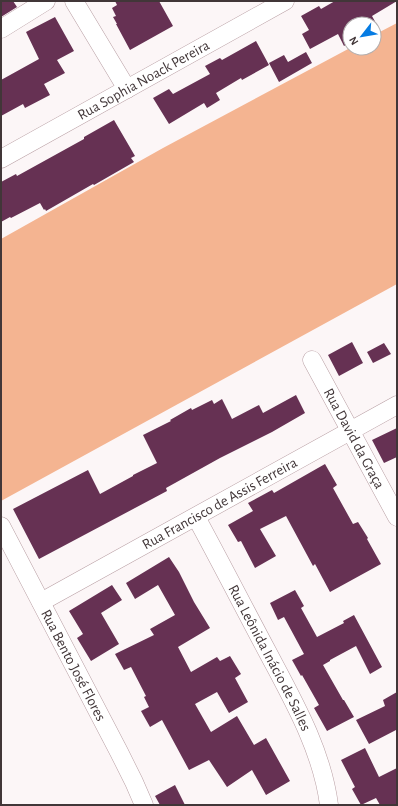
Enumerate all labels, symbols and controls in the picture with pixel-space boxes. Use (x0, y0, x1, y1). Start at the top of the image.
north arrow (342, 16, 382, 56)
text: N (347, 35, 361, 47)
street label: Rua Sophia Noack Pereira (75, 38, 212, 123)
street label: Rua David da Graça (321, 386, 387, 491)
street label: Rua Francisco de Assis Ferreira (140, 455, 300, 552)
street label: Rua Leônida Inácio de Salles (225, 582, 313, 733)
street label: Rua Bento José Flores (38, 607, 108, 724)

